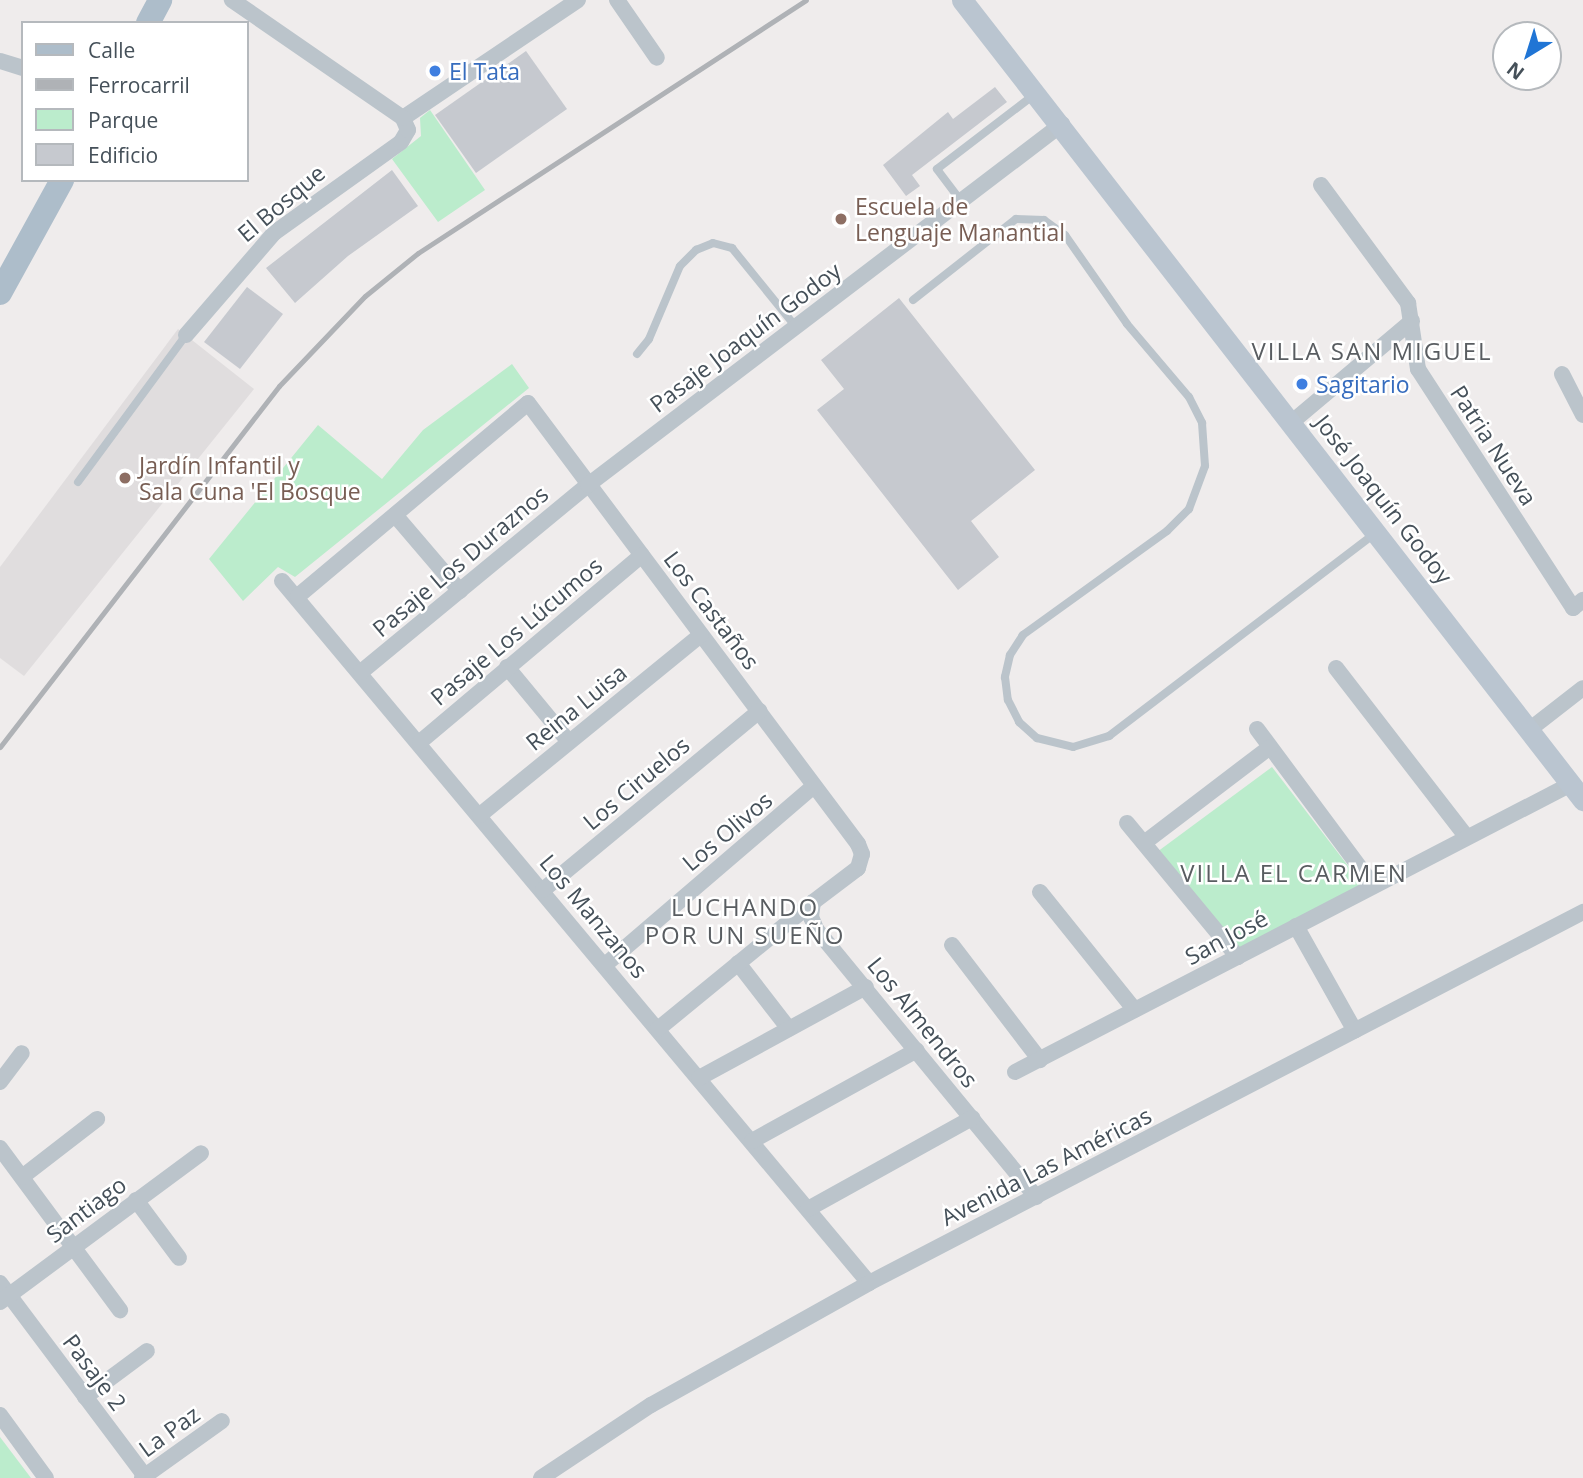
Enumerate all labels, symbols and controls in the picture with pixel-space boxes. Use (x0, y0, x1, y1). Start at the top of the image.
legend (21, 21, 248, 182)
north arrow (1492, 21, 1562, 91)
text: Calle (88, 36, 135, 64)
text: N (1501, 56, 1529, 86)
place label: El Tata (449, 57, 520, 85)
marker: El Tata (427, 63, 443, 79)
text: Ferrocarril (88, 71, 190, 99)
text: Parque (88, 106, 158, 134)
text: Edificio (88, 141, 158, 169)
street label: El Bosque (232, 159, 330, 247)
place label: Escuela de Lenguaje Manantial (855, 192, 1065, 246)
marker: Escuela de Lenguaje Manantial (833, 211, 849, 227)
street label: Pasaje Joaquín Godoy (644, 256, 846, 418)
district label: VILLA SAN MIGUEL (1253, 337, 1491, 365)
place label: Sagitario (1316, 370, 1410, 398)
marker: Sagitario (1294, 376, 1310, 392)
street label: Patria Nueva (1445, 380, 1543, 510)
street label: José Joaquín Godoy (1309, 409, 1459, 589)
place label: Jardín Infantil y Sala Cuna 'El Bosque (139, 451, 361, 505)
marker: Jardín Infantil y Sala Cuna 'El Bosque (117, 470, 133, 486)
street label: Pasaje Los Duraznos (367, 480, 553, 642)
street label: Los Castaños (659, 545, 765, 675)
street label: Pasaje Los Lúcumos (425, 551, 607, 711)
street label: Reina Luisa (520, 658, 632, 756)
street label: Los Ciruelos (577, 731, 695, 835)
street label: Los Olivos (677, 786, 777, 876)
street label: Los Manzanos (534, 849, 654, 983)
district label: VILLA EL CARMEN (1182, 859, 1406, 887)
district label: LUCHANDO POR UN SUEÑO (646, 893, 844, 949)
street label: San José (1180, 904, 1272, 970)
street label: Los Almendros (862, 951, 984, 1093)
street label: Avenida Las Américas (936, 1101, 1156, 1231)
street label: Santiago (41, 1170, 131, 1248)
street label: Pasaje 2 (57, 1328, 133, 1416)
street label: La Paz (133, 1400, 205, 1462)

